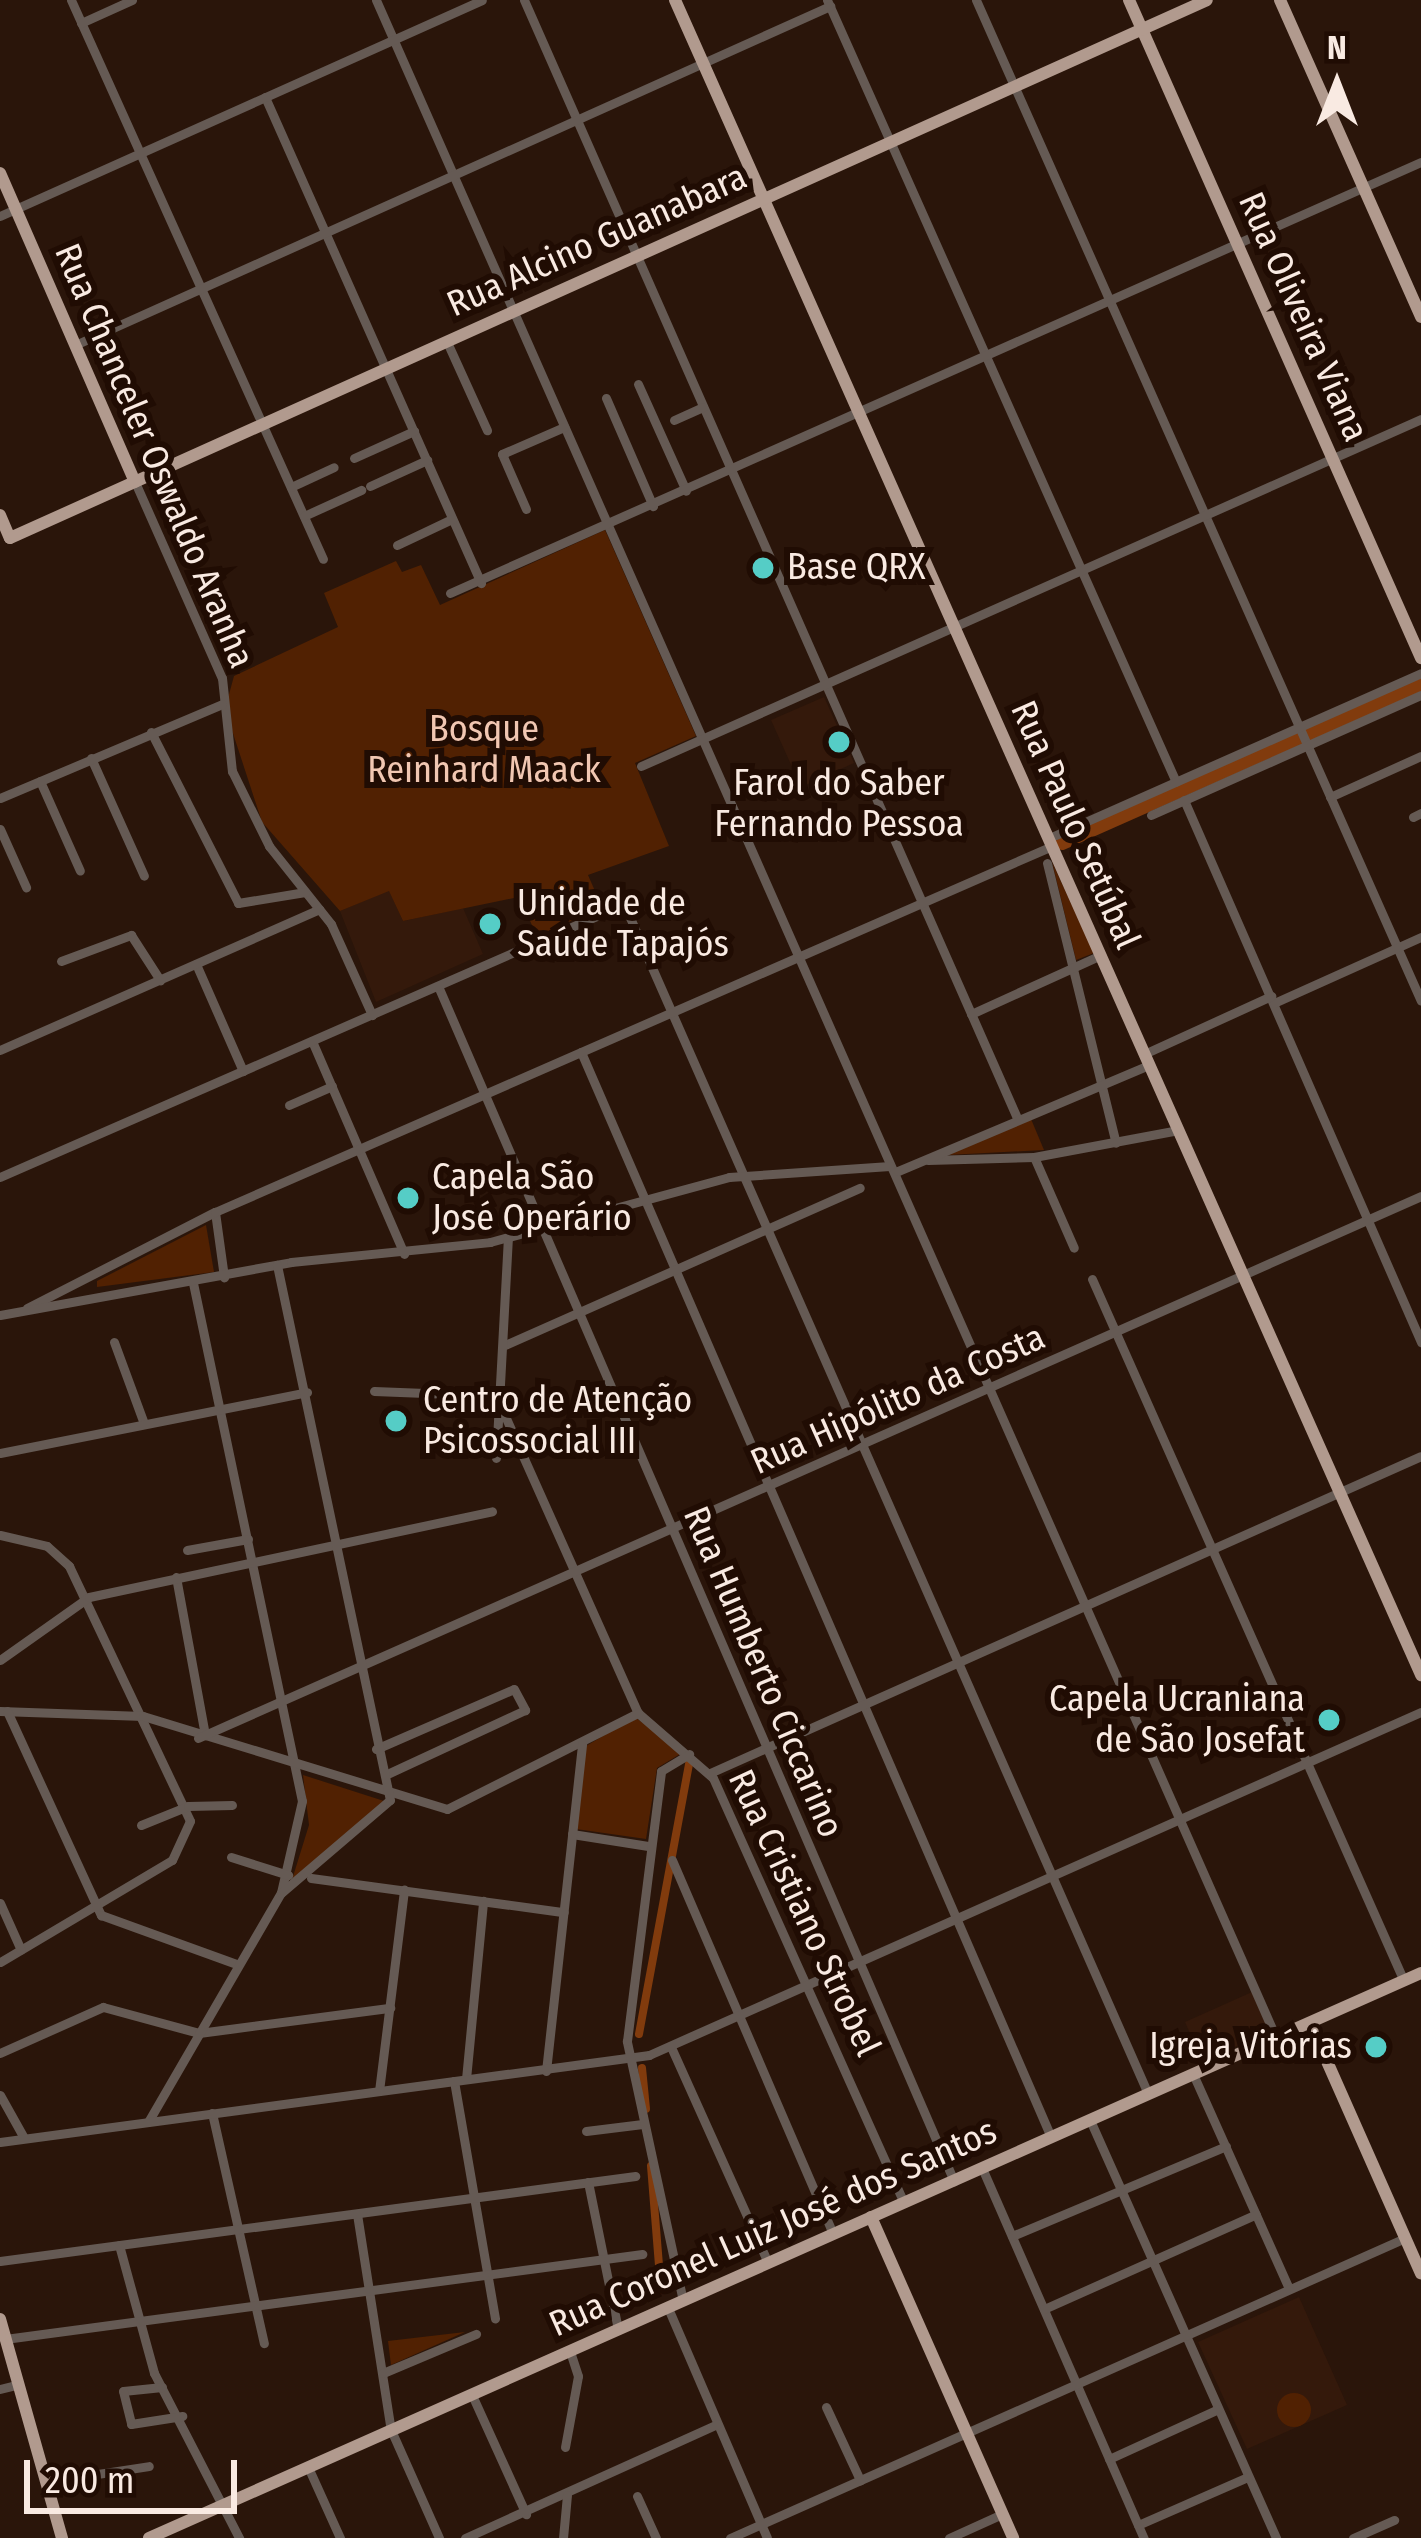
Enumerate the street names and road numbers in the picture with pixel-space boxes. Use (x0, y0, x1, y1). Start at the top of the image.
street label: Rua Alcino Guanabara (441, 156, 753, 326)
street label: Rua Oliveira Viana (1229, 186, 1377, 448)
street label: Rua Chanceler Oswaldo Aranha (45, 237, 263, 675)
street label: Rua Paulo Setúbal (1001, 694, 1149, 956)
street label: Rua Hipólito da Costa (744, 1316, 1052, 1484)
street label: Rua Humberto Ciccarino (674, 1500, 852, 1844)
street label: Rua Cristiano Strobel (719, 1763, 889, 2063)
street label: Rua Coronel Luiz José dos Santos (543, 2110, 1003, 2346)

